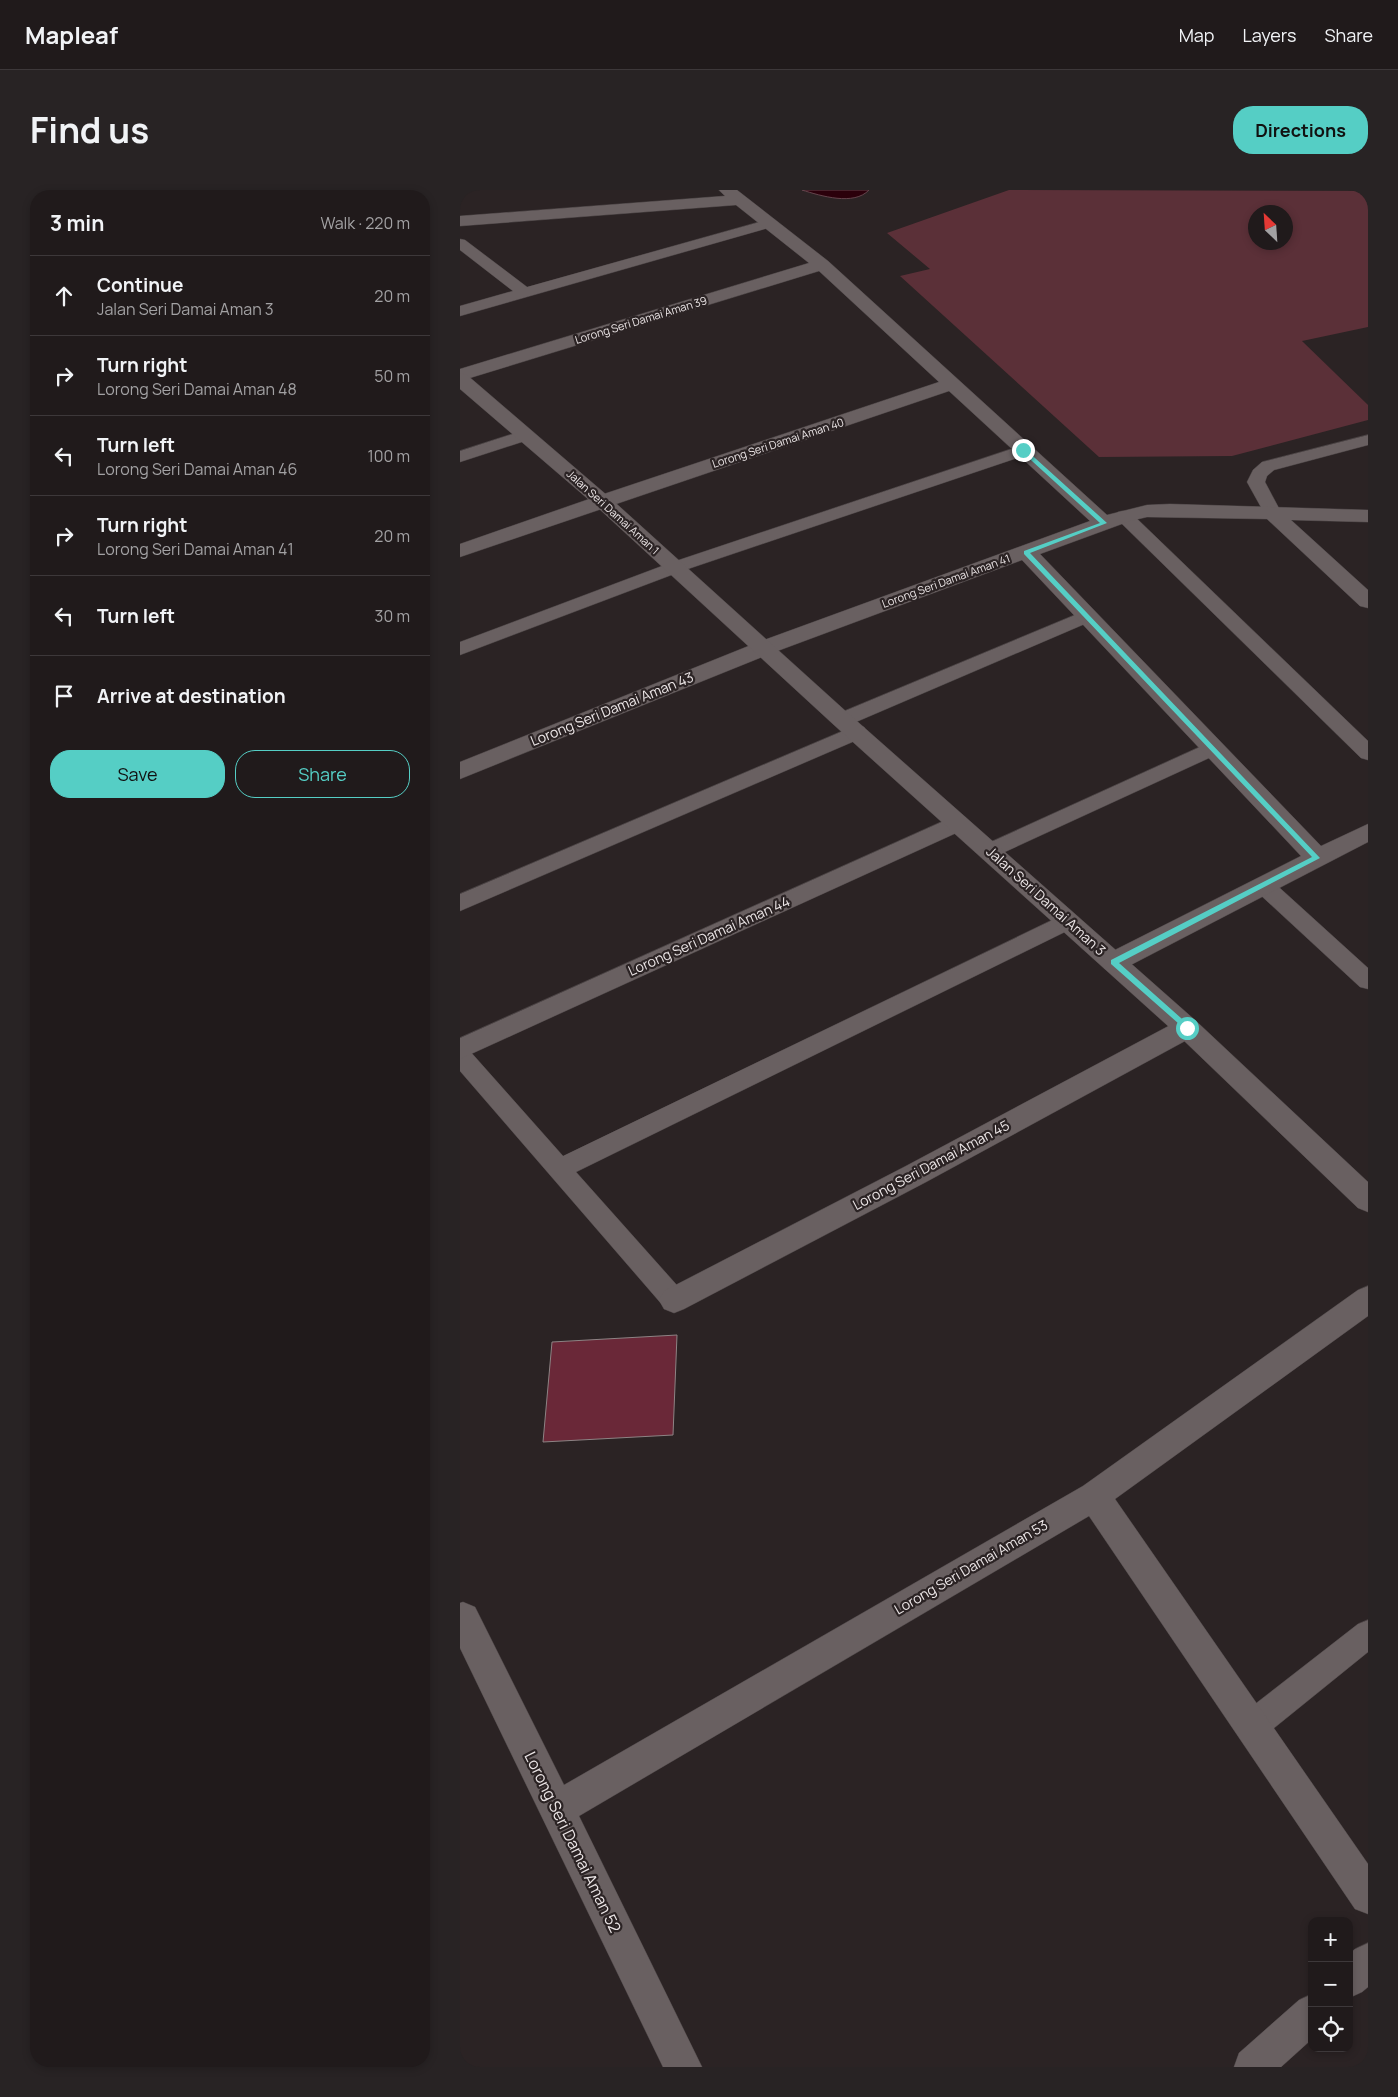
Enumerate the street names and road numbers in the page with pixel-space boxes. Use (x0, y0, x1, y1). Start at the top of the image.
street label: Lorong Seri Damai Aman 39 (573, 292, 709, 347)
street label: Lorong Seri Damai Aman 40 (710, 414, 846, 471)
street label: Jalan Seri Damai Aman 1 (564, 466, 663, 557)
street label: Lorong Seri Damai Aman 41 (880, 550, 1012, 611)
street label: Lorong Seri Damai Aman 43 (527, 667, 696, 750)
street label: Jalan Seri Damai Aman 3 (983, 842, 1110, 959)
street label: Lorong Seri Damai Aman 44 (625, 891, 793, 980)
street label: Lorong Seri Damai Aman 45 (849, 1115, 1012, 1214)
street label: Lorong Seri Damai Aman 53 (891, 1515, 1051, 1618)
street label: Lorong Seri Damai Aman 52 (519, 1748, 627, 1936)

